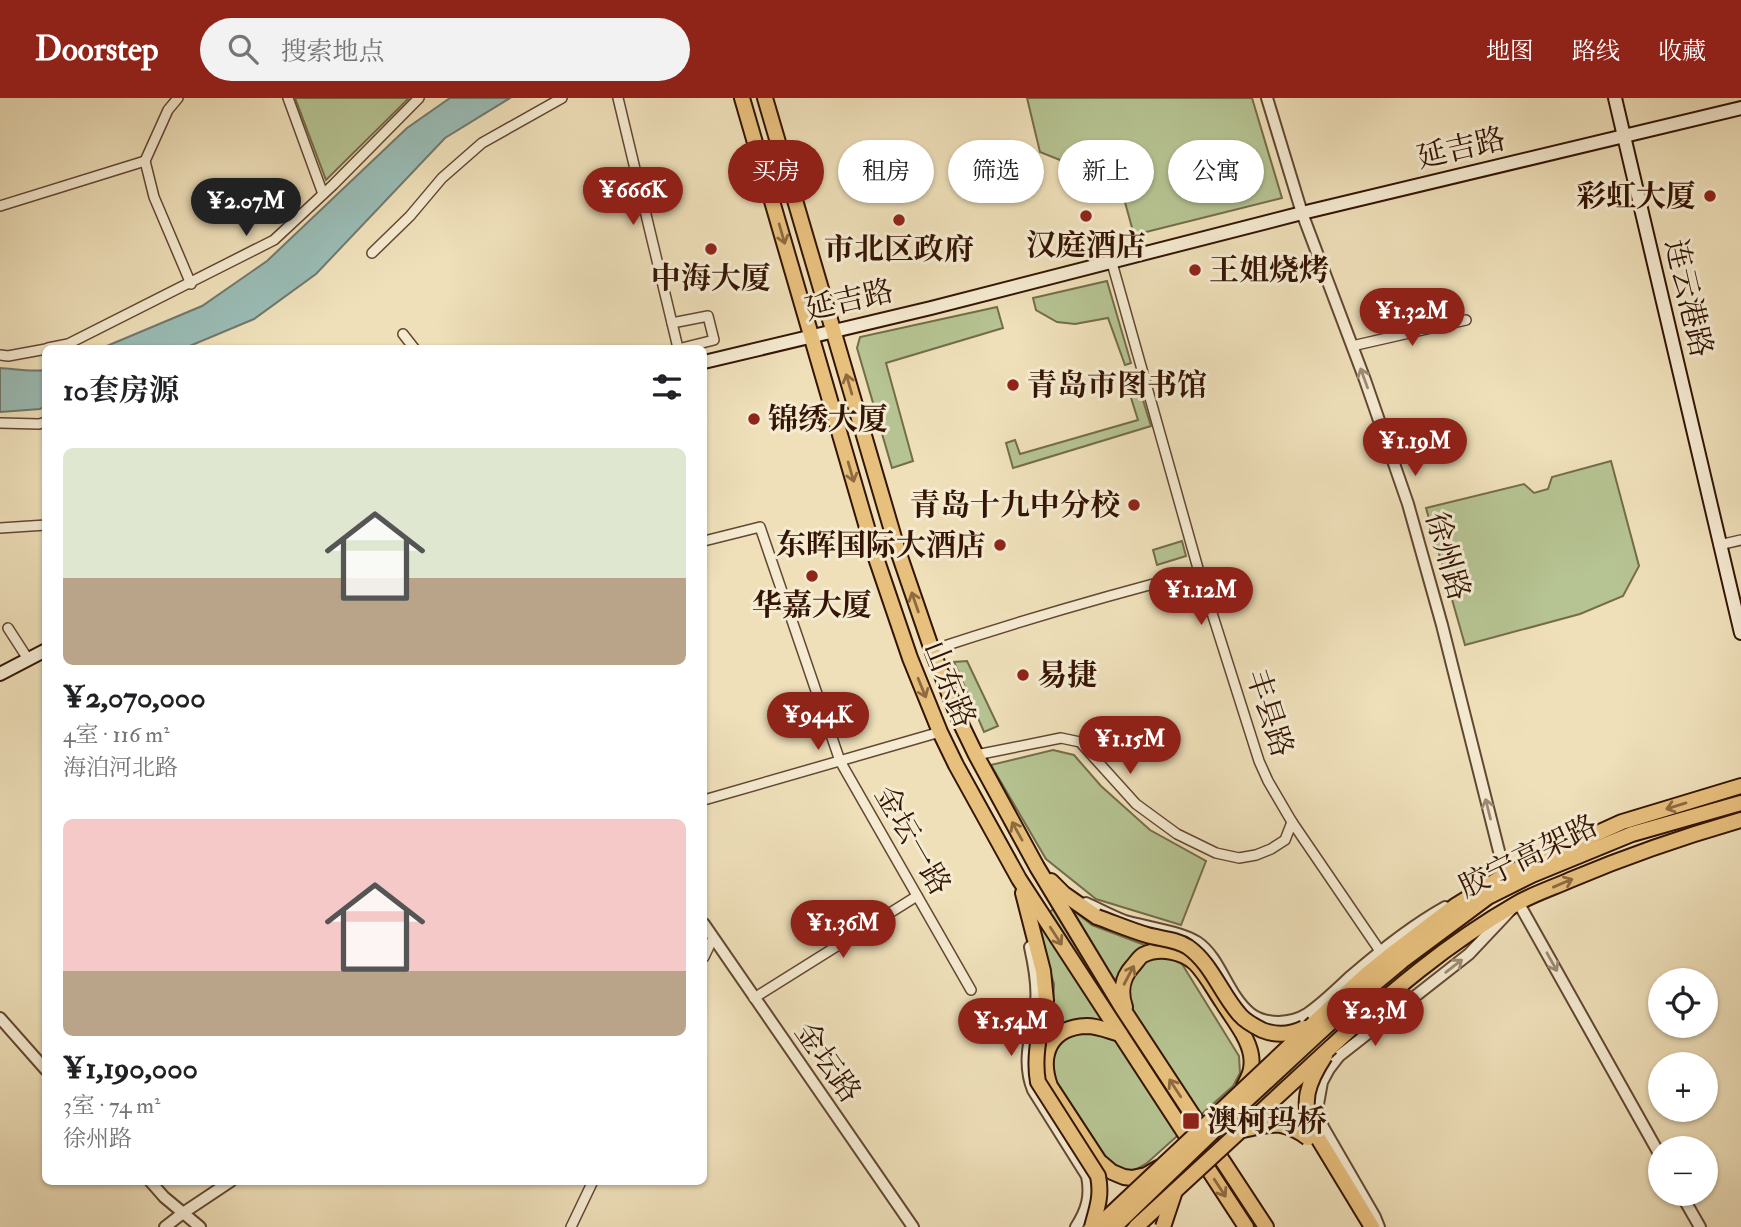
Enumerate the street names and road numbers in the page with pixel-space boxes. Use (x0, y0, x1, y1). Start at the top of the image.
street label: 延吉路 (1413, 120, 1509, 177)
street label: 连云港路 (1657, 235, 1720, 361)
street label: 延吉路 (801, 272, 897, 329)
street label: 徐州路 (1417, 508, 1478, 604)
street label: 山东路 (916, 636, 984, 733)
street label: 丰县路 (1238, 665, 1301, 762)
street label: 金坛一路 (867, 779, 959, 901)
street label: 胶宁高架路 (1453, 807, 1604, 906)
street label: 金坛路 (787, 1015, 869, 1110)

